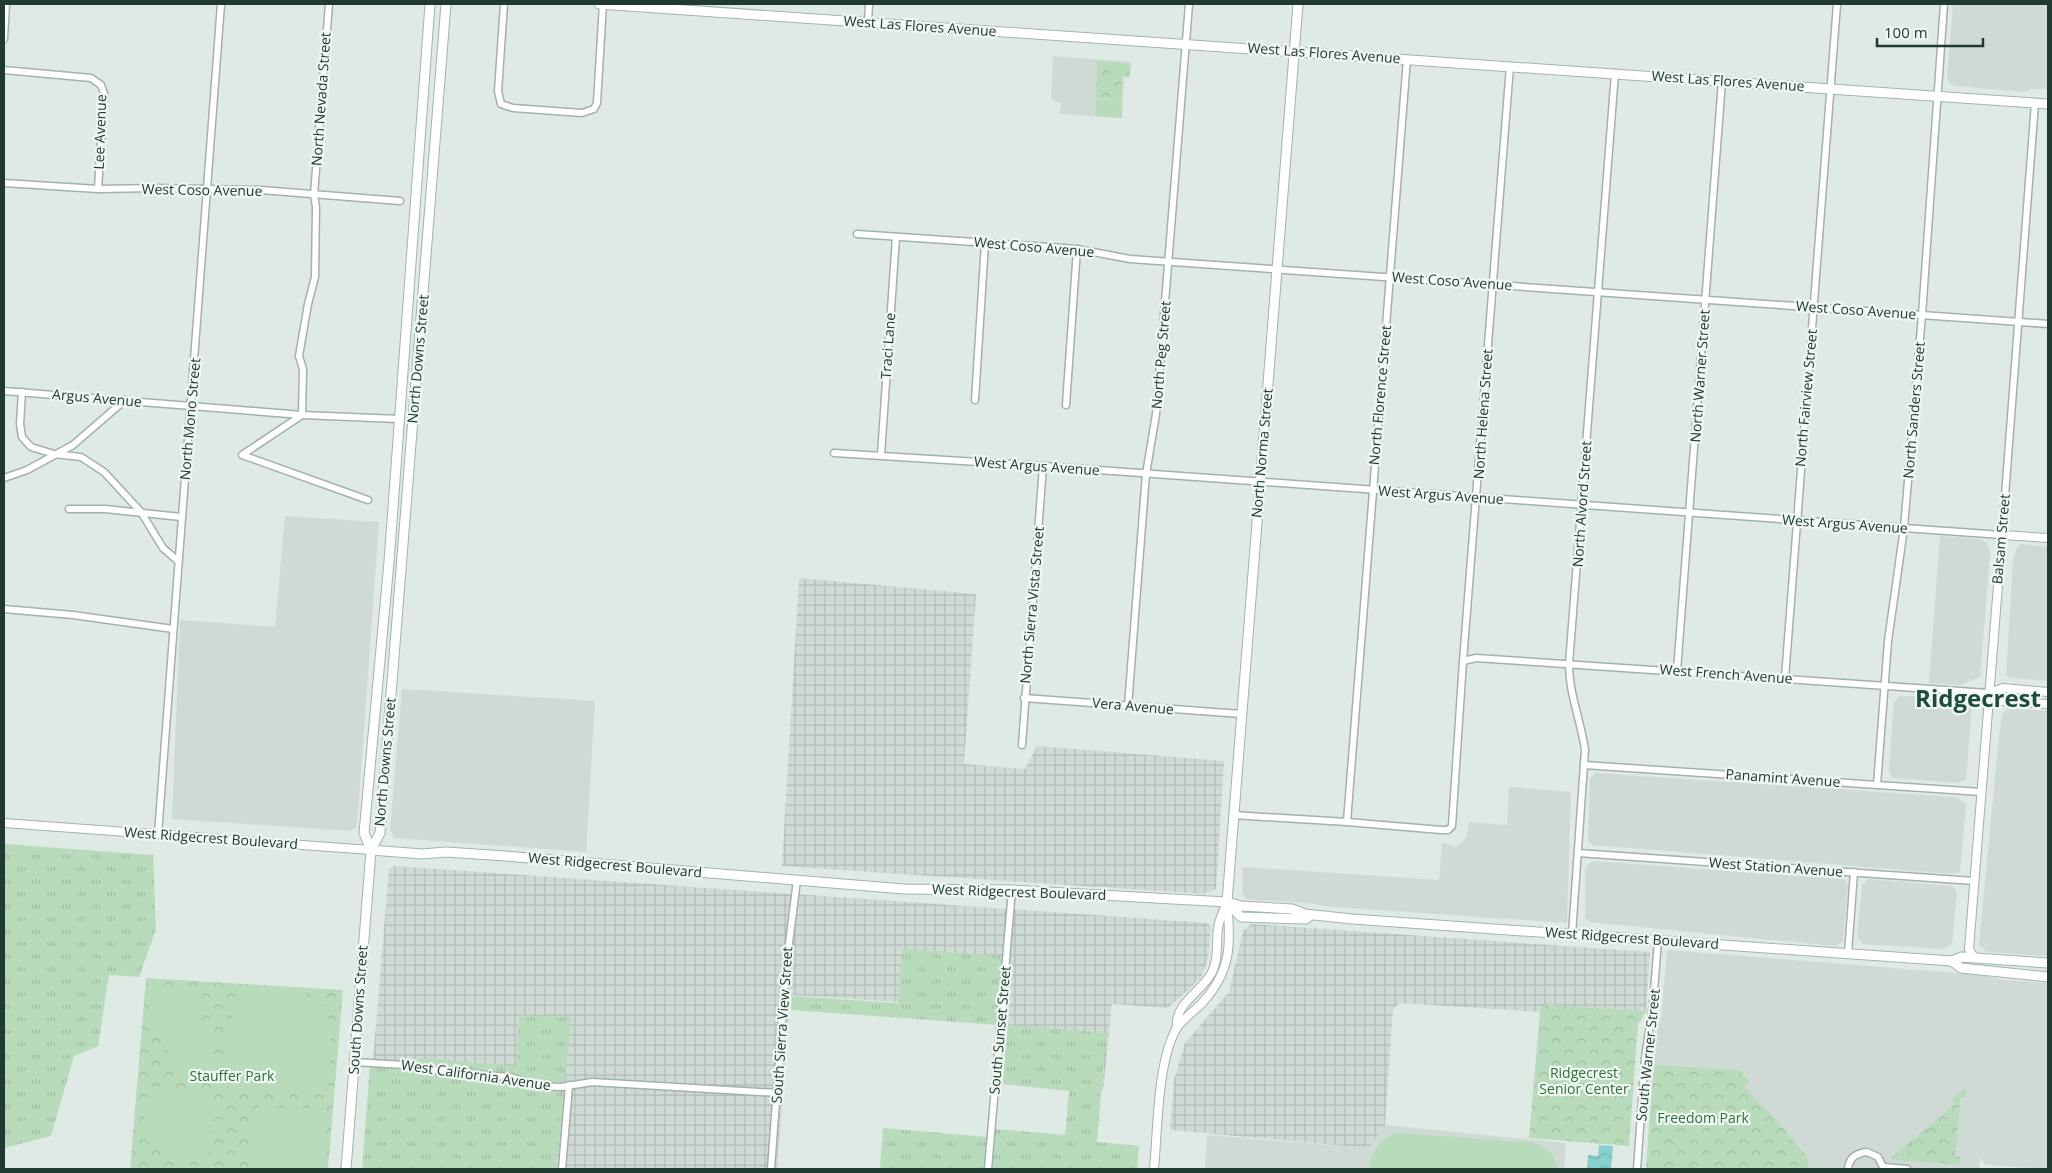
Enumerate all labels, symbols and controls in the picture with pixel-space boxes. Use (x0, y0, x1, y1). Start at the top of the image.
street label: West Las Flores Avenue (843, 11, 997, 40)
scale bar (1877, 15, 1983, 47)
text: 100 m (1884, 22, 1928, 42)
street label: North Nevada Street (306, 31, 335, 167)
street label: West Las Flores Avenue (1247, 38, 1401, 67)
street label: West Las Flores Avenue (1651, 66, 1805, 95)
street label: Lee Avenue (89, 94, 110, 170)
street label: West Coso Avenue (141, 179, 263, 200)
street label: West Coso Avenue (973, 232, 1095, 261)
street label: West Coso Avenue (1391, 267, 1513, 294)
street label: North Downs Street (402, 294, 433, 424)
street label: West Coso Avenue (1795, 296, 1917, 323)
street label: North Peg Street (1146, 300, 1175, 410)
street label: North Warner Street (1685, 309, 1714, 443)
street label: Traci Lane (876, 312, 899, 380)
street label: North Florence Street (1364, 324, 1395, 466)
street label: North Fairview Street (1790, 328, 1821, 468)
street label: North Sanders Street (1898, 341, 1929, 479)
street label: North Helena Street (1468, 348, 1497, 480)
street label: North Mono Street (175, 357, 204, 481)
street label: Argus Avenue (51, 384, 143, 411)
street label: North Norma Street (1246, 387, 1277, 519)
street label: North Alvord Street (1568, 440, 1595, 568)
street label: West Argus Avenue (974, 452, 1101, 479)
street label: West Argus Avenue (1378, 481, 1505, 508)
street label: Balsam Street (1987, 493, 2014, 585)
street label: West Argus Avenue (1782, 510, 1909, 537)
street label: North Sierra Vista Street (1015, 525, 1048, 684)
street label: West French Avenue (1659, 659, 1793, 688)
district label: Ridgecrest (1915, 681, 2041, 714)
street label: Vera Avenue (1091, 692, 1175, 719)
street label: North Downs Street (369, 697, 400, 827)
street label: Panamint Avenue (1725, 764, 1841, 791)
street label: West Ridgecrest Boulevard (123, 822, 299, 853)
street label: West Ridgecrest Boulevard (527, 847, 703, 882)
street label: West Station Avenue (1708, 852, 1844, 881)
street label: West Ridgecrest Boulevard (932, 879, 1106, 904)
street label: West Ridgecrest Boulevard (1544, 922, 1720, 953)
street label: South Downs Street (344, 945, 371, 1075)
street label: South Sierra View Street (767, 946, 796, 1104)
street label: South Sunset Street (984, 965, 1015, 1095)
street label: South Warner Street (1631, 988, 1664, 1122)
street label: West California Avenue (400, 1055, 552, 1094)
park label: Ridgecrest Senior Center (1539, 1063, 1629, 1098)
park label: Stauffer Park (190, 1066, 275, 1085)
park label: Freedom Park (1657, 1108, 1749, 1127)

